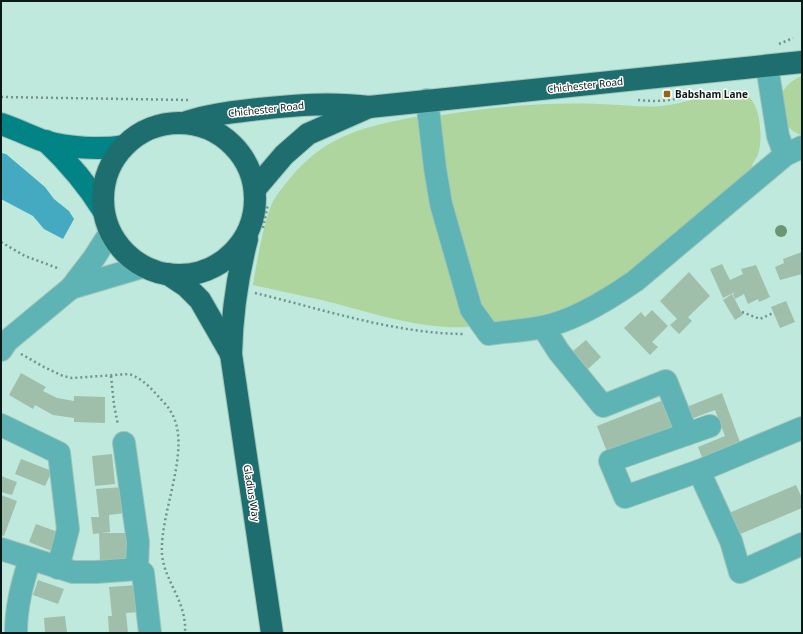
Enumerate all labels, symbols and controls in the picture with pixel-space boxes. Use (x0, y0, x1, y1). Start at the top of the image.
street label: Chichester Road (546, 74, 624, 96)
place label: Babsham Lane (675, 87, 748, 101)
marker: Babsham Lane (662, 89, 672, 99)
street label: Chichester Road (227, 98, 305, 120)
street label: Gladius Way (241, 463, 264, 523)

